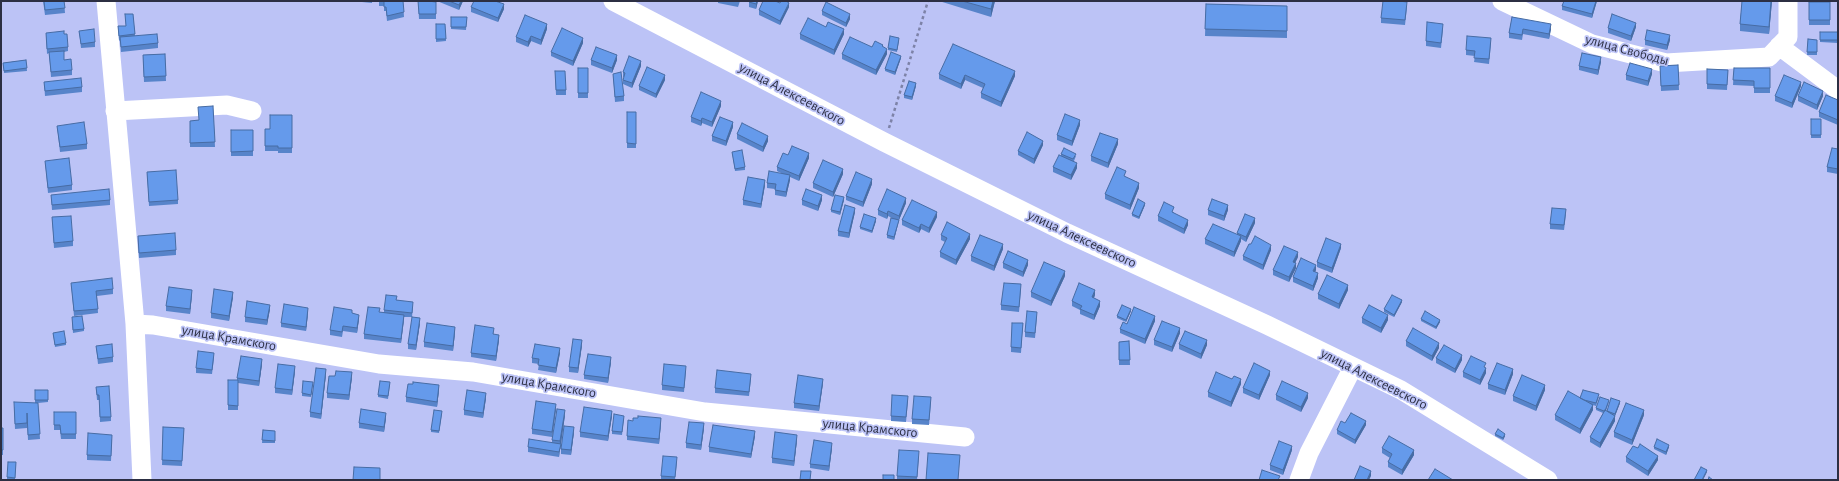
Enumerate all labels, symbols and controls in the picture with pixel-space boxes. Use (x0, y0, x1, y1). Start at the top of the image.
street label: улица Свободы (1583, 31, 1671, 69)
street label: улица Алексеевского (736, 59, 848, 129)
street label: улица Алексеевского (1025, 207, 1139, 271)
street label: улица Крамского (181, 321, 277, 355)
street label: улица Алексеевского (1318, 345, 1430, 413)
street label: улица Крамского (501, 368, 597, 402)
street label: улица Крамского (822, 415, 918, 441)

